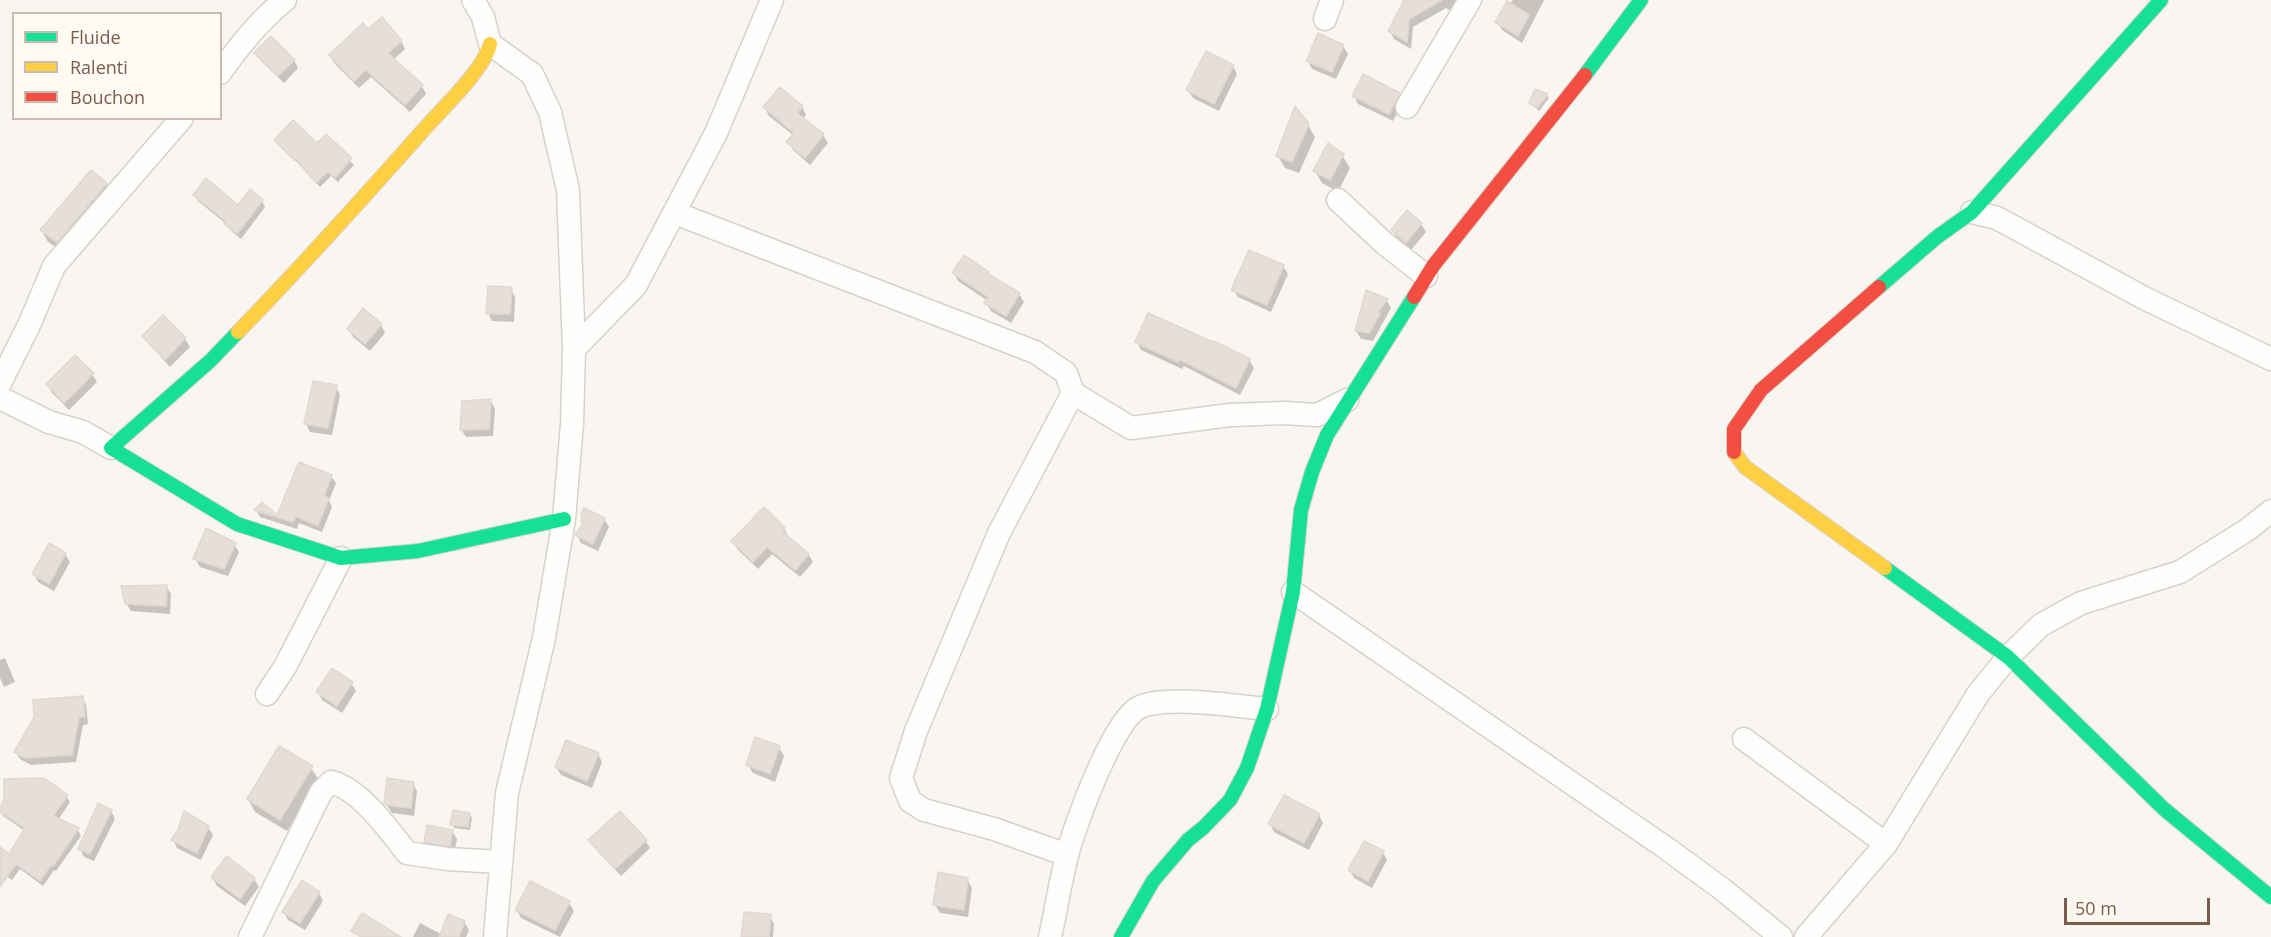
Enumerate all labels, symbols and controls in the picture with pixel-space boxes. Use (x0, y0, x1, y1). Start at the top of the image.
legend (12, 12, 222, 120)
text: Fluide (70, 25, 121, 49)
text: Ralenti (70, 55, 128, 79)
text: Bouchon (70, 85, 145, 109)
scale bar (2067, 886, 2212, 924)
text: 50 m (2075, 896, 2117, 920)

